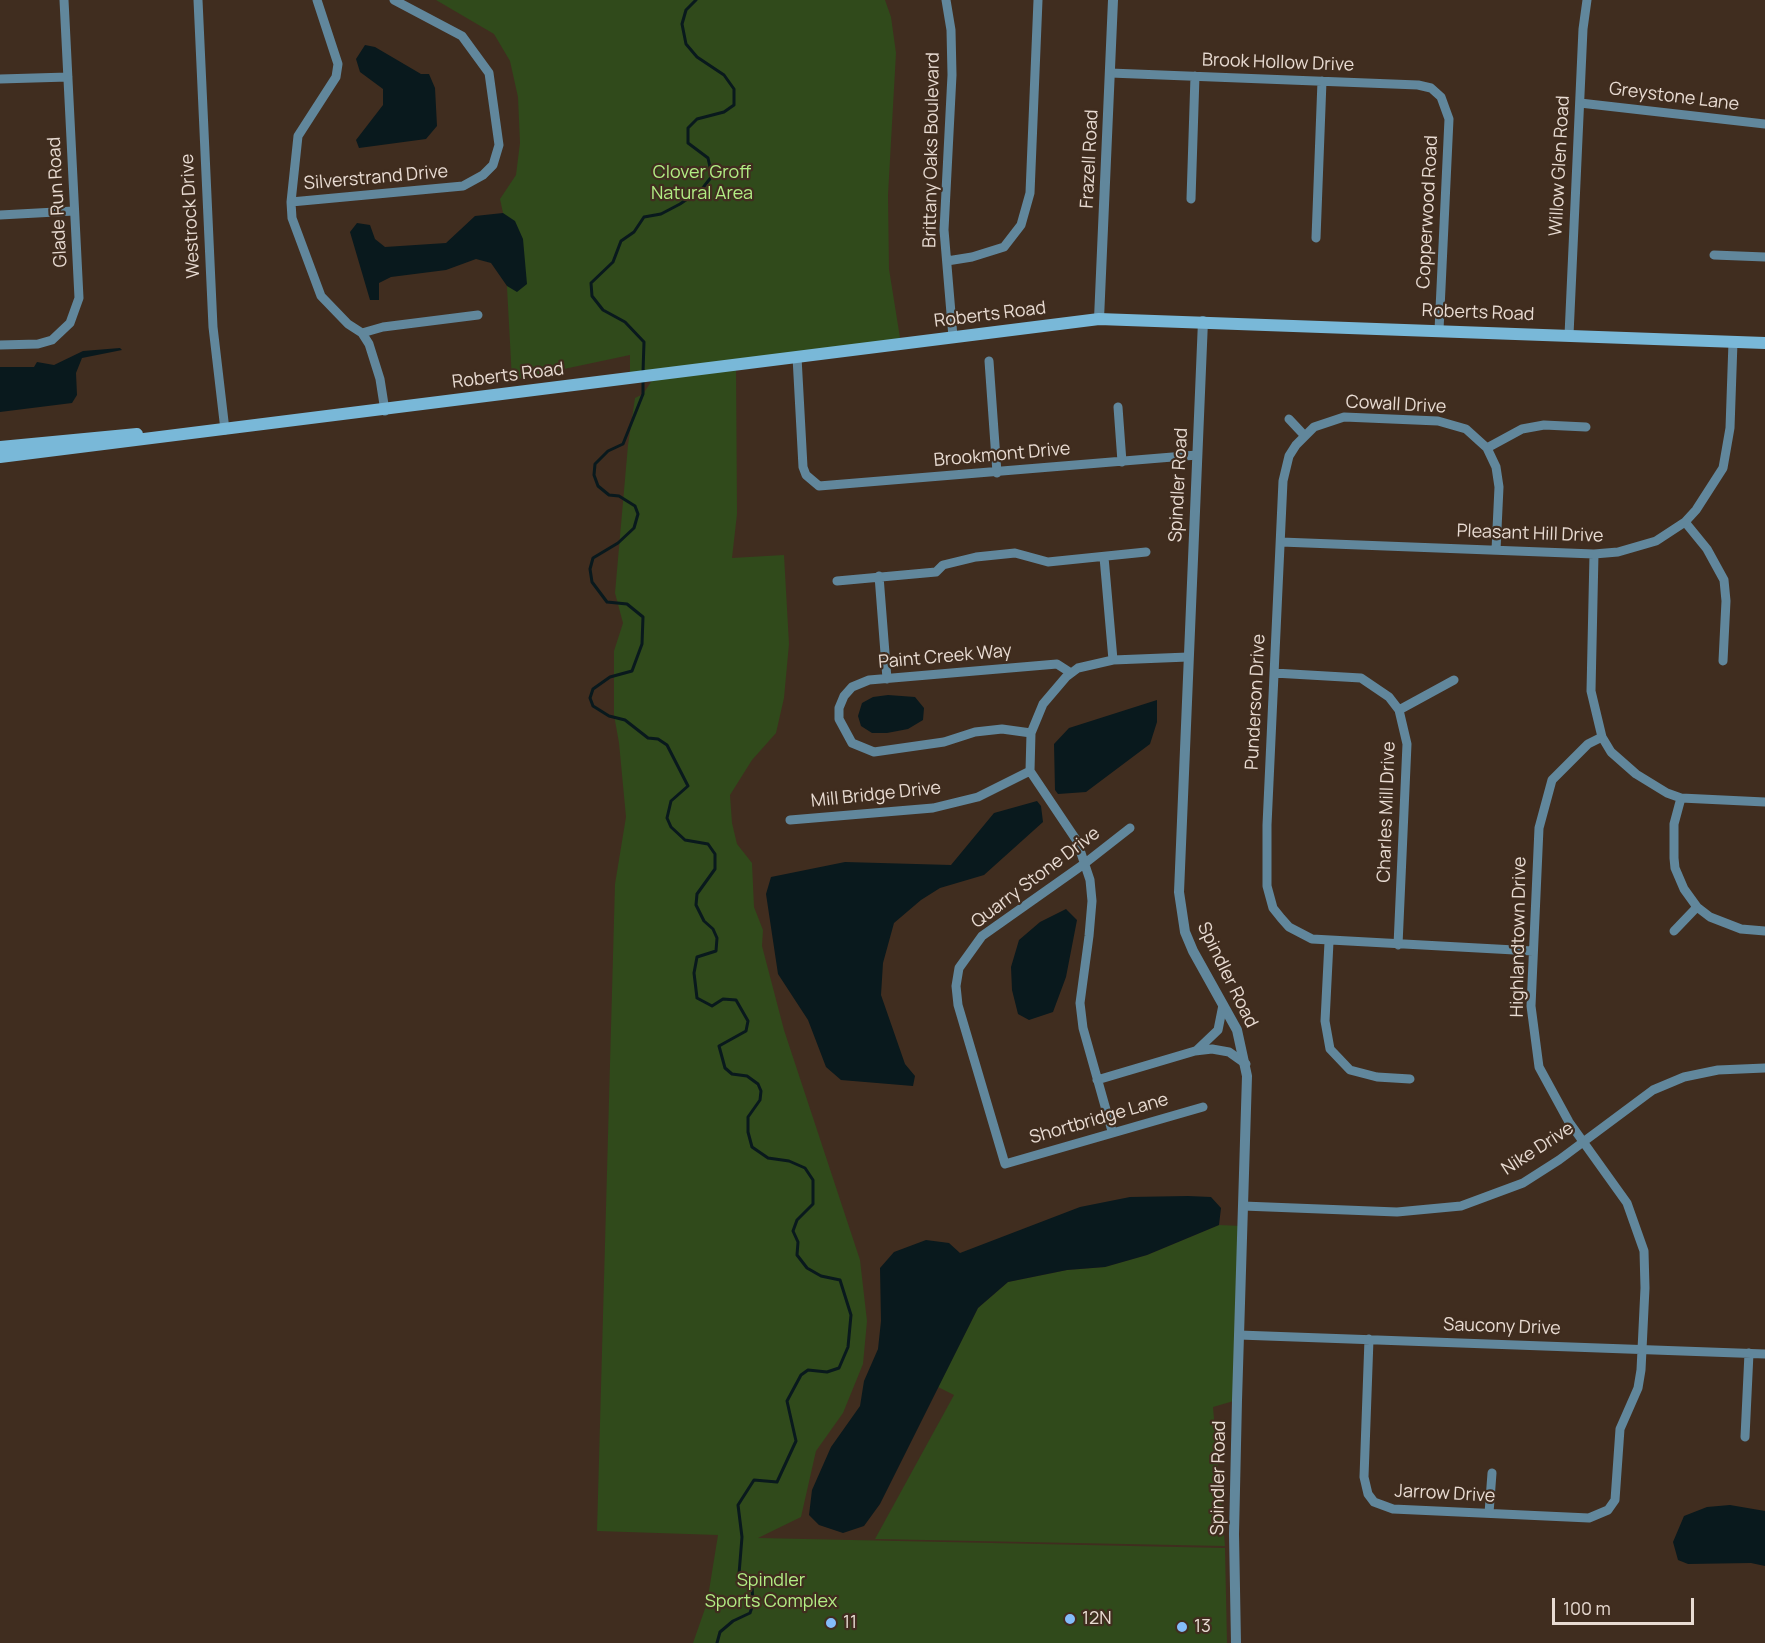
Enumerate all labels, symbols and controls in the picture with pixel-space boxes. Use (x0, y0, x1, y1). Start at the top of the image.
street label: Brook Hollow Drive (1202, 50, 1354, 76)
street label: Brittany Oaks Boulevard (919, 52, 945, 248)
street label: Greystone Lane (1608, 78, 1740, 116)
street label: Willow Glen Road (1546, 95, 1574, 237)
street label: Frazell Road (1077, 109, 1103, 209)
street label: Copperwood Road (1413, 135, 1443, 289)
street label: Glade Run Road (44, 136, 72, 268)
street label: Westrock Drive (177, 153, 205, 279)
street label: Silverstrand Drive (303, 161, 449, 195)
park label: Clover Groff Natural Area (651, 162, 753, 204)
street label: Roberts Road (933, 297, 1047, 333)
street label: Roberts Road (1421, 300, 1535, 326)
street label: Roberts Road (451, 358, 565, 394)
street label: Cowall Drive (1345, 392, 1447, 418)
street label: Spindler Road (1165, 427, 1193, 543)
street label: Brookmont Drive (933, 438, 1071, 472)
street label: Pleasant Hill Drive (1456, 521, 1604, 547)
street label: Punderson Drive (1242, 634, 1270, 770)
street label: Paint Creek Way (877, 640, 1013, 674)
street label: Charles Mill Drive (1374, 741, 1400, 883)
street label: Mill Bridge Drive (810, 777, 942, 813)
street label: Quarry Stone Drive (968, 823, 1104, 933)
street label: Highlandtown Drive (1507, 856, 1531, 1018)
street label: Spindler Road (1192, 919, 1262, 1031)
street label: Shortbridge Lane (1027, 1089, 1171, 1149)
street label: Nike Drive (1498, 1118, 1578, 1180)
street label: Saucony Drive (1443, 1314, 1561, 1340)
street label: Spindler Road (1207, 1420, 1231, 1536)
street label: Jarrow Drive (1394, 1481, 1496, 1507)
park label: Spindler Sports Complex (705, 1570, 837, 1612)
scale bar (1555, 1586, 1698, 1624)
text: 100 m (1563, 1596, 1611, 1620)
place label: 12N (1082, 1608, 1112, 1630)
place label: 11 (843, 1612, 857, 1634)
marker: 12N (1063, 1612, 1077, 1626)
marker: 11 (824, 1616, 838, 1630)
place label: 13 (1194, 1616, 1211, 1638)
marker: 13 (1175, 1620, 1189, 1634)

